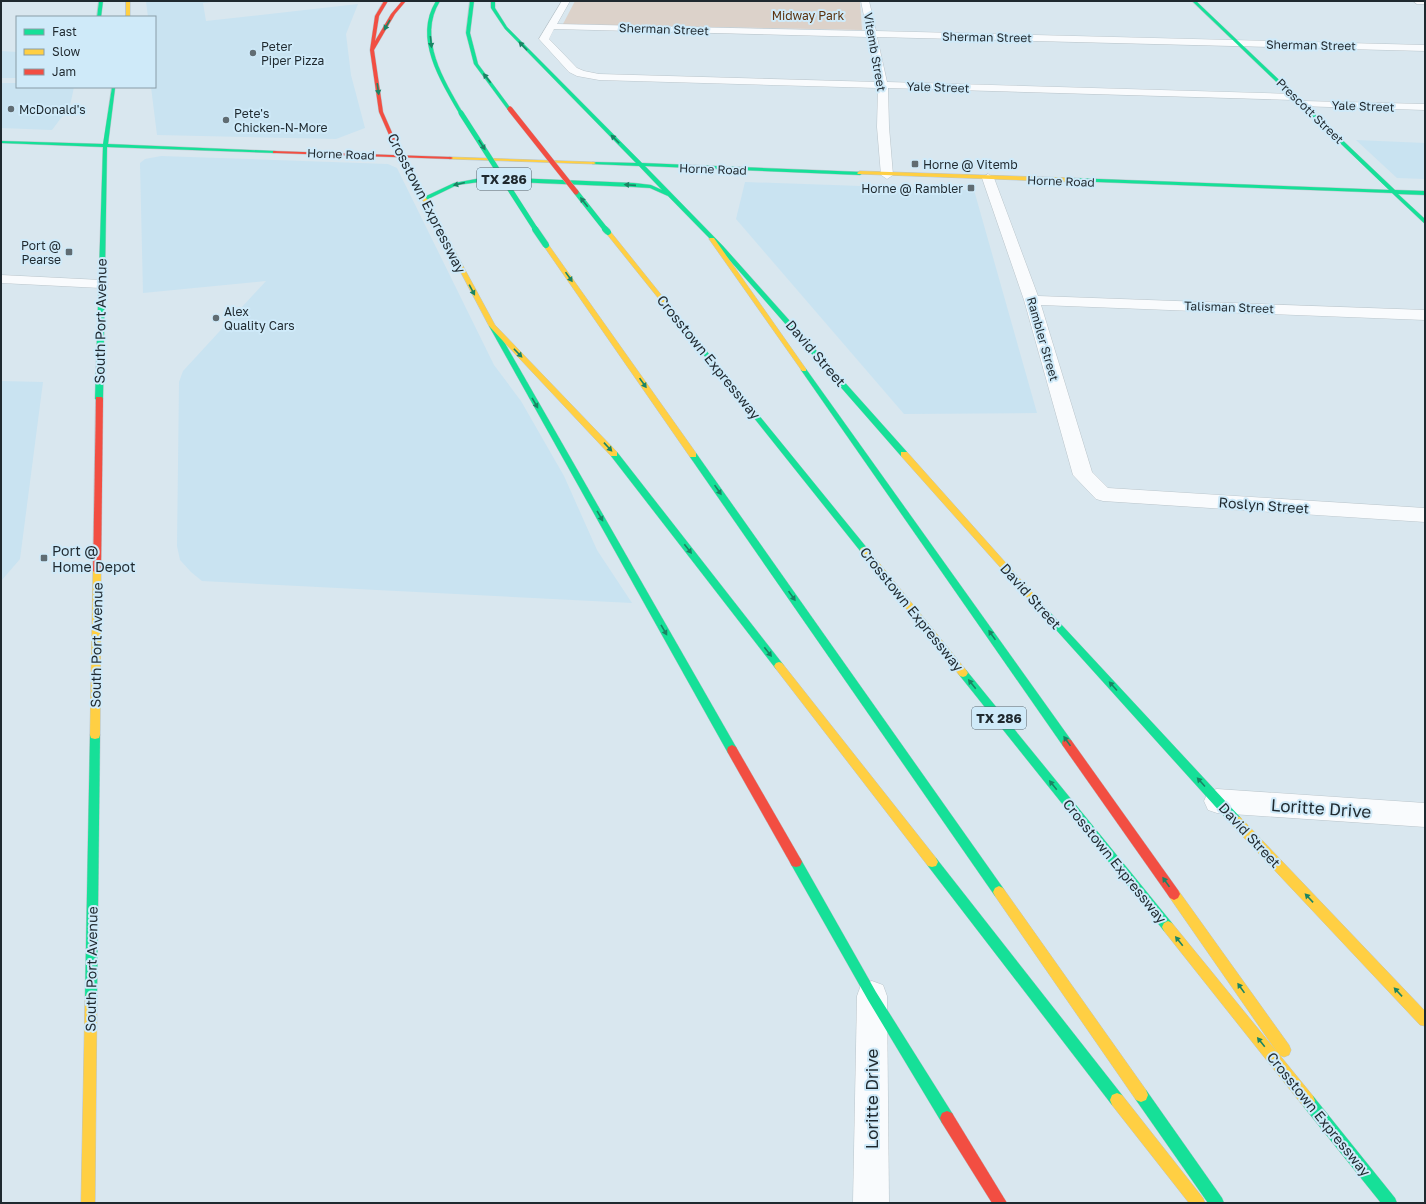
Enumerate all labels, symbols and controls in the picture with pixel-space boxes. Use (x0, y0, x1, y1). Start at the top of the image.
park label: Midway Park (772, 8, 845, 23)
street label: Vitemb Street (861, 12, 889, 93)
legend (16, 16, 156, 88)
one-way arrow (384, 19, 391, 31)
street label: Sherman Street (619, 20, 709, 38)
text: Fast (52, 24, 77, 39)
street label: Sherman Street (942, 29, 1032, 45)
one-way arrow (428, 35, 434, 48)
street label: Sherman Street (1266, 37, 1356, 53)
place label: Peter Piper Pizza (261, 39, 324, 68)
one-way arrow (519, 41, 528, 51)
text: Slow (52, 44, 80, 59)
marker: Peter Piper Pizza (248, 48, 258, 58)
text: Jam (52, 64, 76, 79)
one-way arrow (482, 73, 491, 84)
street label: Prescott Street (1273, 75, 1347, 147)
street label: Yale Street (906, 78, 970, 96)
one-way arrow (375, 83, 381, 95)
street label: Yale Street (1331, 97, 1395, 115)
place label: McDonald's (19, 102, 86, 117)
marker: McDonald's (6, 104, 16, 114)
place label: Pete's Chicken-N-More (234, 106, 327, 135)
marker: Pete's Chicken-N-More (221, 115, 231, 125)
street label: Crosstown Expressway (384, 130, 470, 276)
one-way arrow (610, 134, 620, 144)
one-way arrow (478, 140, 486, 150)
street label: Horne Road (307, 145, 375, 163)
place label: Horne @ Vitemb (923, 157, 1018, 172)
marker: Horne @ Vitemb (910, 159, 920, 169)
street label: Horne Road (679, 160, 747, 178)
road number: TX 286 (477, 168, 531, 190)
street label: Horne Road (1027, 172, 1095, 190)
one-way arrow (453, 181, 465, 187)
place label: Horne @ Rambler (861, 181, 963, 196)
one-way arrow (623, 182, 636, 188)
marker: Horne @ Rambler (966, 183, 976, 193)
one-way arrow (580, 196, 588, 207)
place label: Port @ Pearse (21, 238, 61, 267)
marker: Port @ Pearse (64, 247, 74, 257)
street label: South Port Avenue (90, 258, 110, 384)
one-way arrow (565, 272, 573, 282)
one-way arrow (469, 284, 476, 295)
street label: Crosstown Expressway (654, 291, 764, 423)
street label: Rambler Street (1024, 295, 1062, 383)
street label: Talisman Street (1184, 298, 1274, 316)
place label: Alex Quality Cars (224, 304, 295, 333)
marker: Alex Quality Cars (211, 313, 221, 323)
street label: David Street (782, 316, 850, 390)
one-way arrow (513, 348, 523, 358)
one-way arrow (639, 378, 647, 389)
one-way arrow (532, 397, 539, 409)
one-way arrow (603, 442, 612, 452)
one-way arrow (714, 485, 722, 495)
street label: Roslyn Street (1218, 493, 1310, 517)
one-way arrow (596, 510, 603, 522)
place label: Port @ Home Depot (52, 542, 136, 575)
street label: Crosstown Expressway (857, 543, 967, 675)
one-way arrow (684, 544, 692, 555)
marker: Port @ Home Depot (39, 553, 49, 563)
street label: David Street (997, 560, 1065, 632)
street label: South Port Avenue (86, 582, 106, 708)
one-way arrow (788, 591, 796, 602)
one-way arrow (660, 624, 667, 635)
one-way arrow (988, 630, 996, 640)
one-way arrow (764, 646, 772, 657)
one-way arrow (968, 678, 976, 689)
one-way arrow (1109, 682, 1118, 691)
road number: TX 286 (972, 707, 1026, 729)
one-way arrow (1063, 736, 1071, 746)
one-way arrow (1196, 777, 1205, 788)
one-way arrow (1049, 779, 1058, 790)
street label: Loritte Drive (1270, 794, 1372, 822)
street label: Crosstown Expressway (1060, 795, 1170, 927)
street label: David Street (1216, 799, 1284, 871)
one-way arrow (1162, 877, 1170, 887)
one-way arrow (1305, 893, 1314, 902)
street label: South Port Avenue (81, 906, 101, 1032)
one-way arrow (1175, 935, 1183, 946)
one-way arrow (1237, 983, 1245, 993)
one-way arrow (1393, 987, 1403, 997)
one-way arrow (1256, 1036, 1265, 1047)
street label: Crosstown Expressway (1264, 1048, 1374, 1180)
street label: Loritte Drive (861, 1049, 882, 1149)

